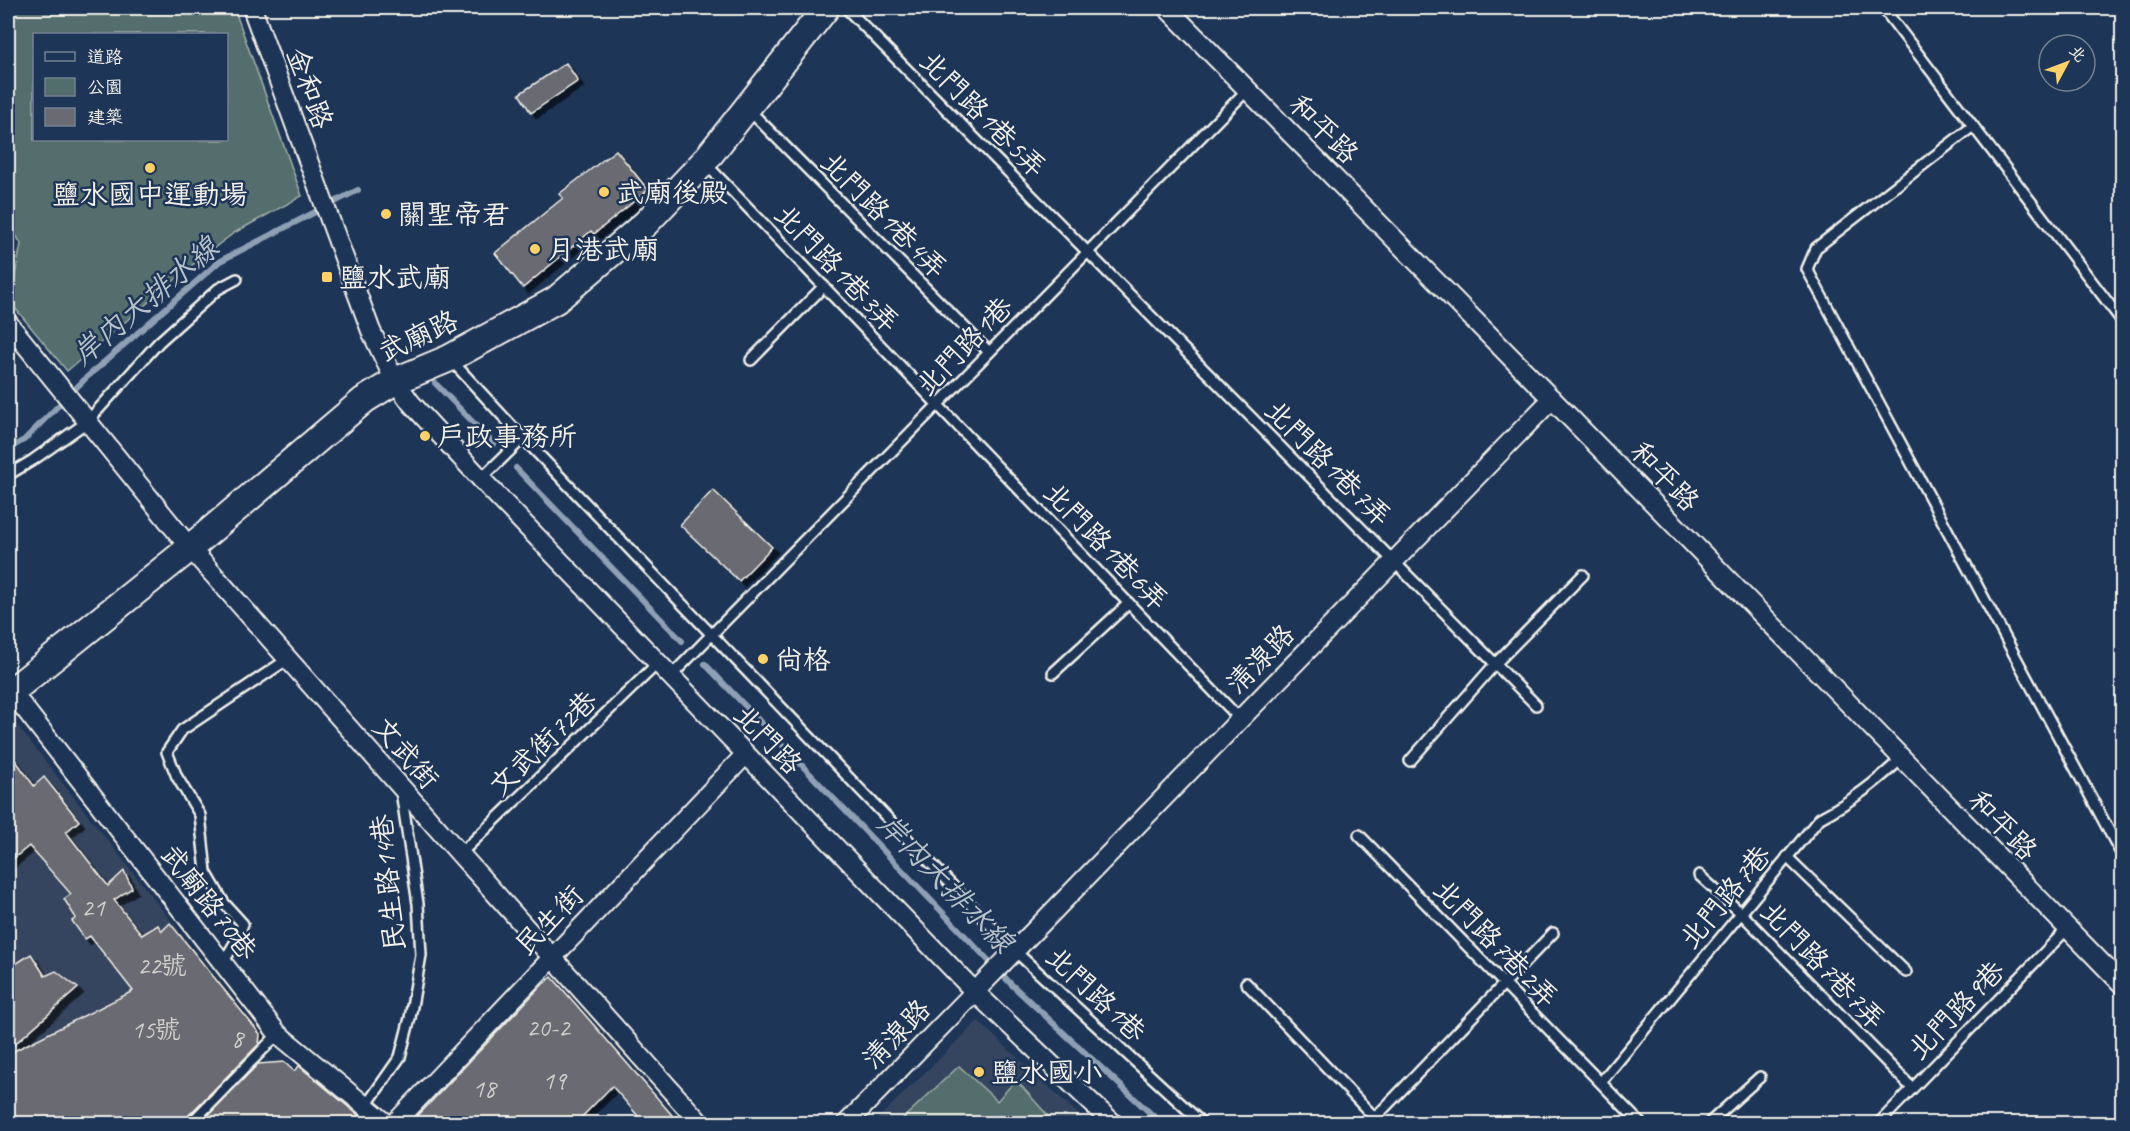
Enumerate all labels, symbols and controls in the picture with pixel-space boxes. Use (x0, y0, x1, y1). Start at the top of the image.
legend (33, 33, 228, 141)
north arrow (2037, 33, 2097, 93)
text: 北 (2065, 41, 2090, 66)
street label: 金和路 (279, 43, 341, 133)
street label: 北門路1巷5弄 (912, 43, 1054, 185)
text: 道路 (87, 46, 123, 68)
text: 公園 (87, 76, 123, 98)
street label: 和平路 (1282, 87, 1366, 171)
text: 建築 (87, 106, 123, 128)
street label: 北門路1巷4弄 (813, 144, 955, 286)
marker: 鹽水國中運動場 (143, 161, 157, 175)
place label: 武廟後殿 (616, 175, 728, 210)
place label: 鹽水國中運動場 (52, 177, 248, 212)
marker: 武廟後殿 (597, 185, 611, 199)
street label: 北門路1巷3弄 (767, 196, 907, 340)
place label: 關聖帝君 (398, 197, 510, 232)
marker: 關聖帝君 (379, 207, 393, 221)
water label: 岸內大排水線 (64, 227, 228, 373)
place label: 月港武廟 (547, 232, 659, 267)
marker: 月港武廟 (528, 242, 542, 256)
place label: 鹽水武廟 (339, 260, 451, 295)
marker: 鹽水武廟 (320, 270, 334, 284)
street label: 北門路1巷 (908, 288, 1021, 403)
street label: 武廟路 (373, 302, 463, 370)
street label: 北門路1巷7弄 (1257, 392, 1399, 534)
place label: 戶政事務所 (437, 419, 577, 454)
marker: 戶政事務所 (418, 429, 432, 443)
street label: 和平路 (1623, 434, 1707, 518)
street label: 北門路1巷6弄 (1036, 474, 1176, 618)
street label: 清湶路 (1218, 617, 1302, 701)
place label: 尚格 (775, 642, 831, 677)
marker: 尚格 (756, 652, 770, 666)
street label: 文武街72巷 (481, 682, 605, 803)
street label: 北門路 (726, 697, 810, 781)
street label: 文武街 (365, 710, 447, 796)
street label: 和平路 (1961, 783, 2045, 867)
water label: 岸內大排水線 (870, 805, 1024, 962)
street label: 民生路14巷 (363, 812, 413, 953)
street label: 武廟路70巷 (153, 837, 266, 968)
street label: 北門路7巷 (1672, 837, 1779, 956)
street label: 北門路7巷2弄 (1426, 871, 1566, 1015)
street label: 民生街 (507, 878, 591, 962)
house number: 21 (81, 891, 106, 924)
street label: 北門路7巷7弄 (1753, 893, 1893, 1037)
street label: 北門路1巷 (1038, 939, 1154, 1050)
house number: 22號 (137, 949, 187, 982)
street label: 北門路9巷 (1900, 952, 2013, 1067)
street label: 清湶路 (854, 992, 938, 1076)
house number: 20-2 (526, 1011, 572, 1044)
house number: 15號 (131, 1013, 181, 1046)
house number: 8 (231, 1022, 245, 1055)
place label: 鹽水國小 (991, 1055, 1103, 1090)
house number: 19 (542, 1064, 568, 1097)
marker: 鹽水國小 (972, 1065, 986, 1079)
house number: 18 (472, 1072, 498, 1105)

